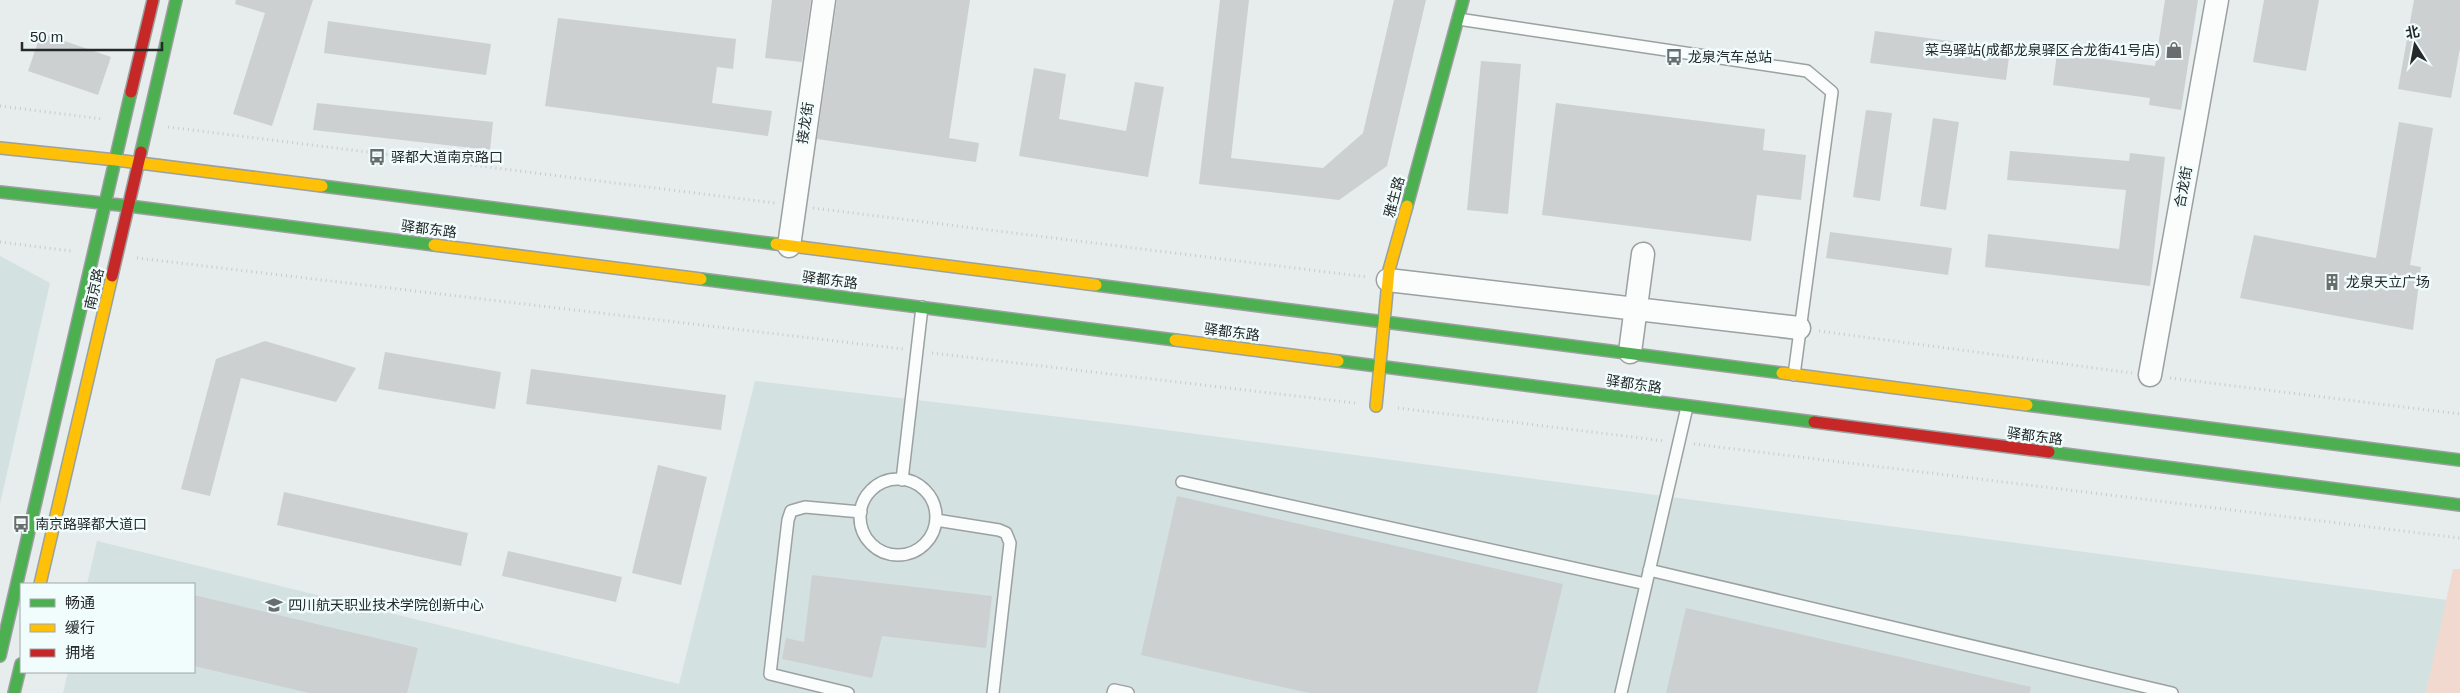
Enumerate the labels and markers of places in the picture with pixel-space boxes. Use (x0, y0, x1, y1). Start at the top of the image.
shop icon: 菜鸟驿站(成都龙泉驿区合龙街41号店) (2164, 40, 2184, 60)
place label: 菜鸟驿站(成都龙泉驿区合龙街41号店) (1925, 42, 2160, 58)
bus stop icon: 龙泉汽车总站 (1664, 47, 1684, 67)
place label: 龙泉汽车总站 (1688, 49, 1772, 65)
bus stop icon: 驿都大道南京路口 (367, 147, 387, 167)
place label: 驿都大道南京路口 (391, 149, 503, 165)
building icon: 龙泉天立广场 (2322, 272, 2342, 292)
place label: 龙泉天立广场 (2346, 274, 2430, 290)
bus stop icon: 南京路驿都大道口 (11, 514, 31, 534)
place label: 南京路驿都大道口 (35, 516, 147, 532)
school or university icon: 四川航天职业技术学院创新中心 (264, 595, 284, 615)
place label: 四川航天职业技术学院创新中心 (288, 597, 484, 613)

